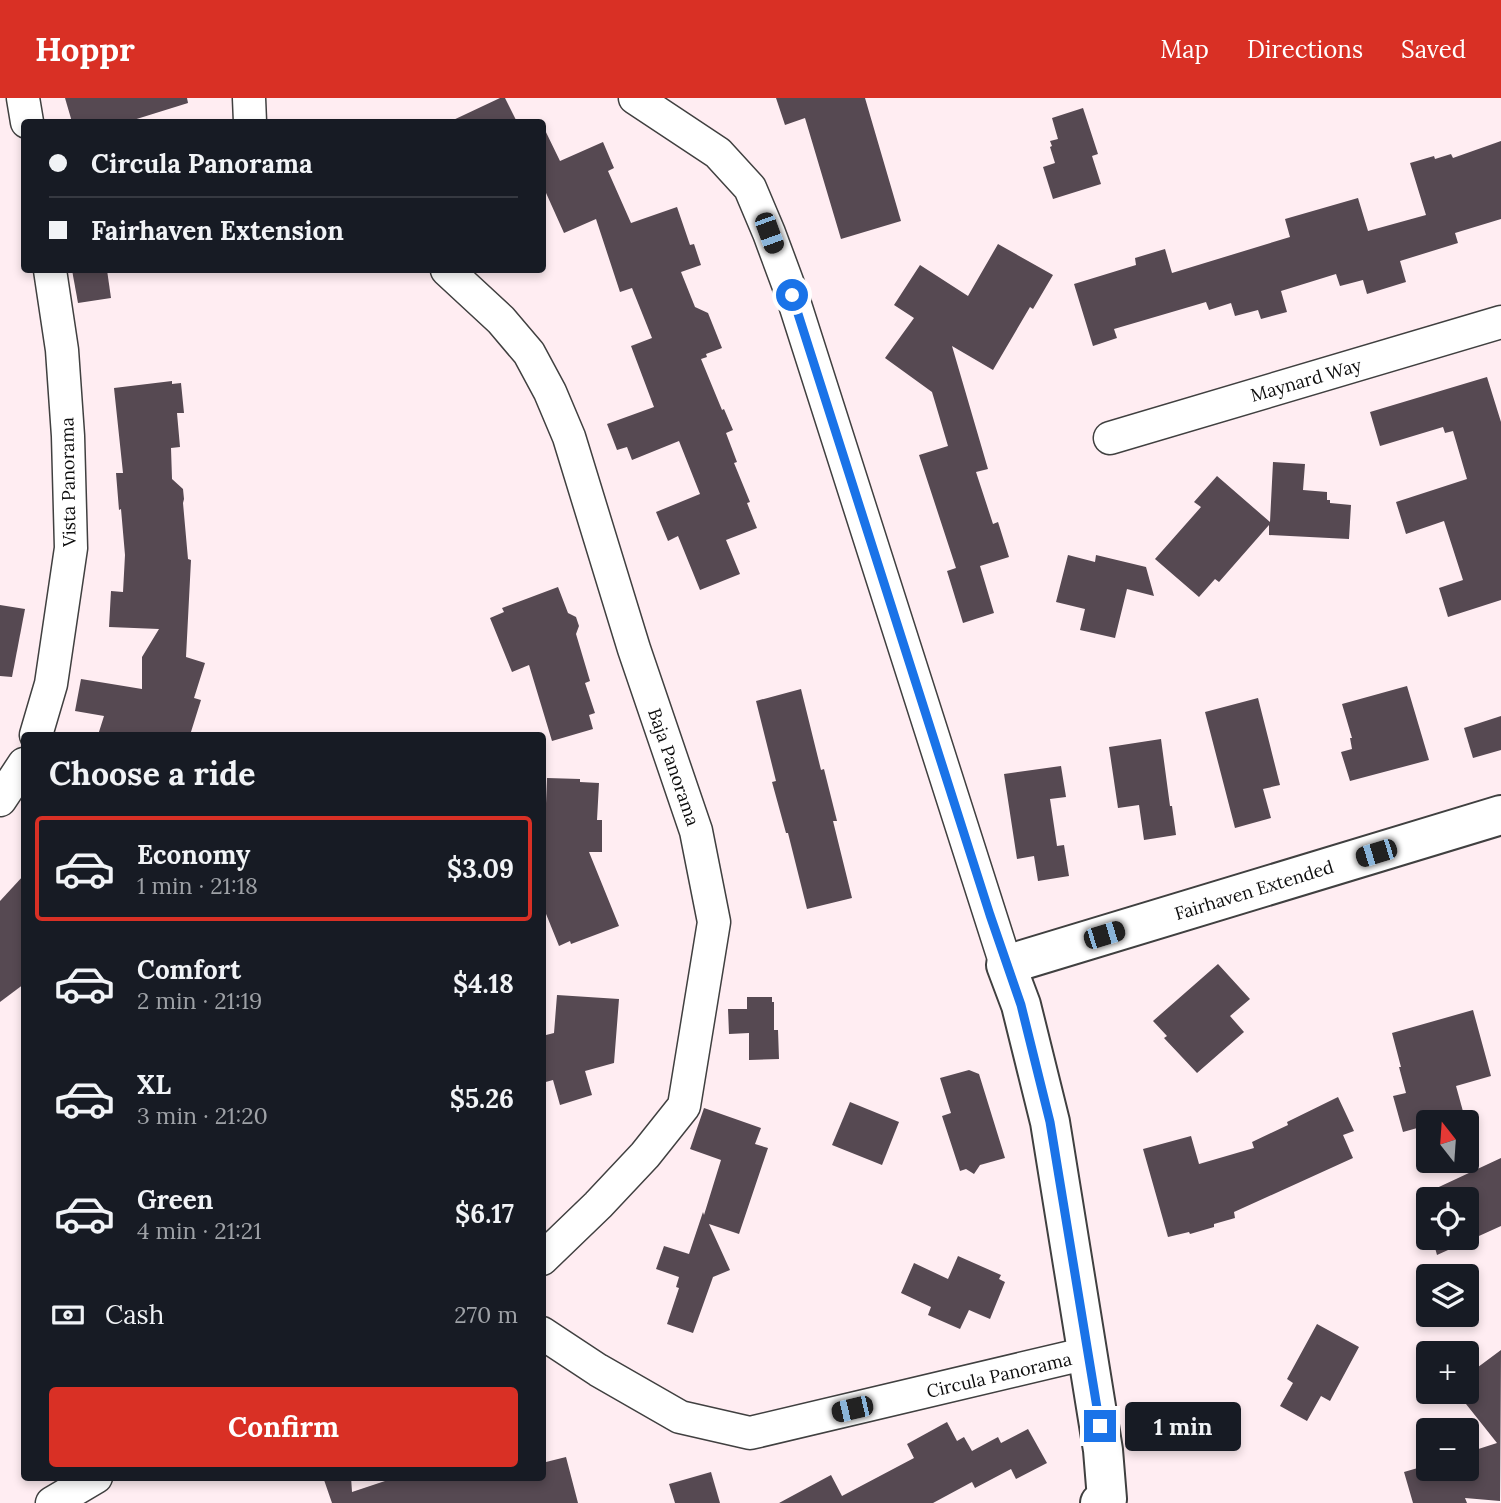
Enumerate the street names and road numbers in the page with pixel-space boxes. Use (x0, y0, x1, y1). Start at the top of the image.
street label: Maynard Way (1248, 353, 1365, 407)
street label: Vista Panorama (55, 417, 81, 548)
street label: Baja Panorama (643, 705, 705, 829)
street label: Fairhaven Extended (1172, 855, 1337, 925)
street label: Circula Panorama (924, 1347, 1074, 1403)

